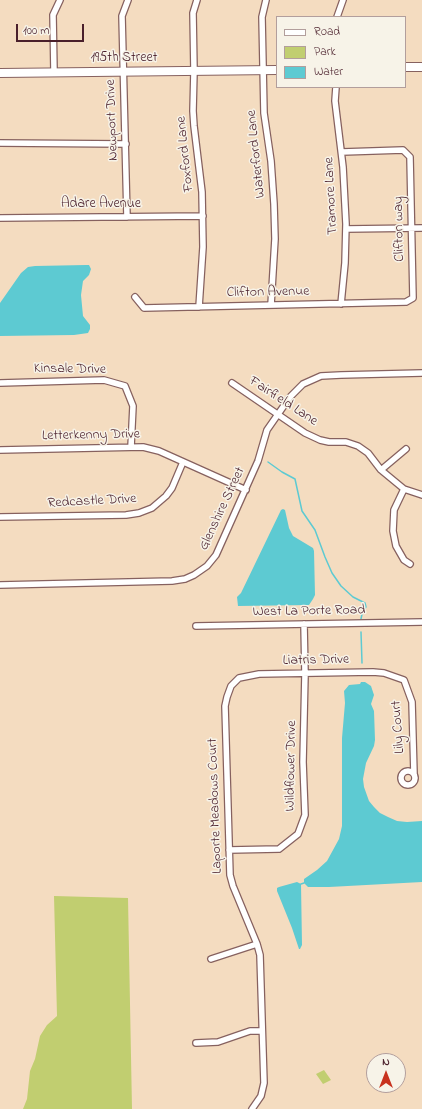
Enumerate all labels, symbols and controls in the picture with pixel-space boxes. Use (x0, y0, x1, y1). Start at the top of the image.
scale bar (18, 16, 86, 42)
legend (276, 16, 406, 88)
text: 100 m (23, 22, 50, 40)
text: Road (314, 23, 340, 41)
text: Park (314, 43, 336, 61)
street label: 195th Street (91, 51, 157, 67)
text: Water (314, 63, 343, 81)
street label: Newport Drive (103, 79, 123, 161)
street label: Waterford Lane (244, 109, 270, 199)
street label: Foxford Lane (174, 115, 198, 193)
street label: Tramore Lane (322, 157, 342, 235)
street label: Clifton way (391, 196, 409, 262)
street label: Adare Avenue (61, 197, 141, 213)
street label: Clifton Avenue (226, 284, 310, 302)
street label: Kinsale Drive (34, 361, 106, 379)
street label: Fairfield Lane (246, 374, 320, 430)
street label: Letterkenny Drive (42, 427, 140, 445)
street label: Glenshire Street (196, 465, 250, 553)
street label: Redcastle Drive (47, 491, 137, 513)
street label: West La Porte Road (253, 603, 365, 621)
street label: Liatris Drive (283, 652, 349, 670)
street label: Lily Court (389, 700, 409, 754)
street label: Wildflower Drive (283, 720, 301, 812)
street label: Laporte Meadows Court (205, 738, 227, 874)
north arrow (366, 1053, 406, 1093)
text: N (382, 1054, 390, 1070)

